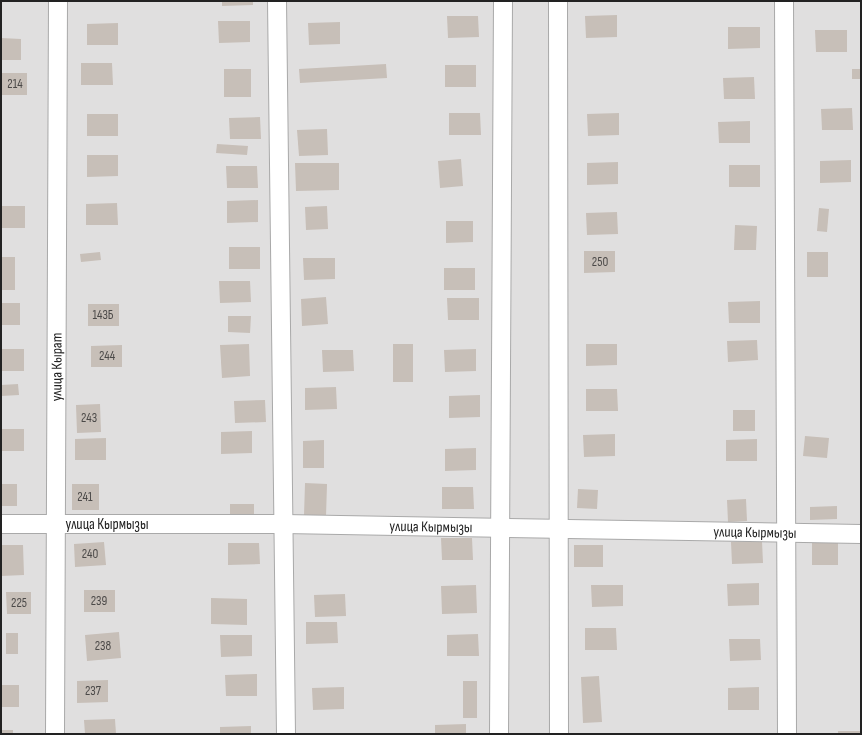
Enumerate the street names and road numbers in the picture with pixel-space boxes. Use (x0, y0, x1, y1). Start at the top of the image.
street label: улица Кырат (47, 333, 66, 401)
street label: улица Кырмызы (65, 515, 149, 534)
street label: улица Кырмызы (389, 516, 473, 537)
street label: улица Кырмызы (713, 522, 797, 542)

